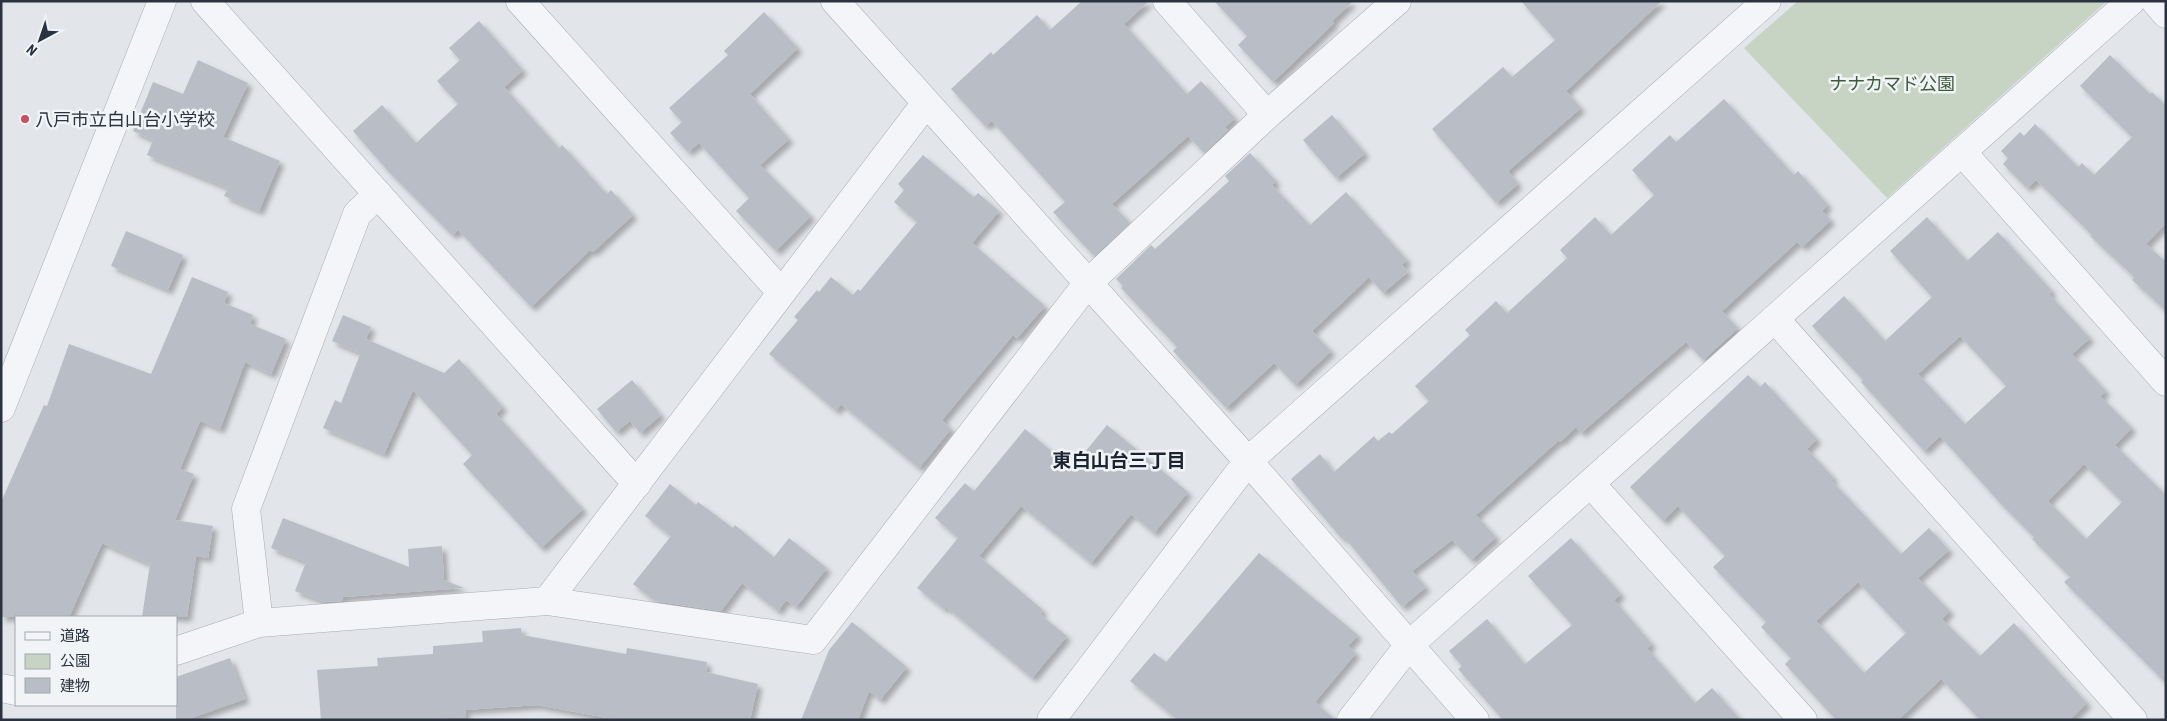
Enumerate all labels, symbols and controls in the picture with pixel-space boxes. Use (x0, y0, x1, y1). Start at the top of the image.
north arrow (15, 15, 65, 65)
text: N (23, 41, 40, 59)
park label: ナナカマド公園 (1829, 73, 1955, 94)
place label: 八戸市立白山台小学校 (35, 109, 215, 130)
marker: 八戸市立白山台小学校 (19, 113, 31, 125)
district label: 東白山台三丁目 (1052, 449, 1186, 472)
legend (15, 616, 178, 706)
text: 道路 (60, 627, 90, 645)
text: 公園 (60, 652, 90, 670)
text: 建物 (60, 677, 90, 695)

